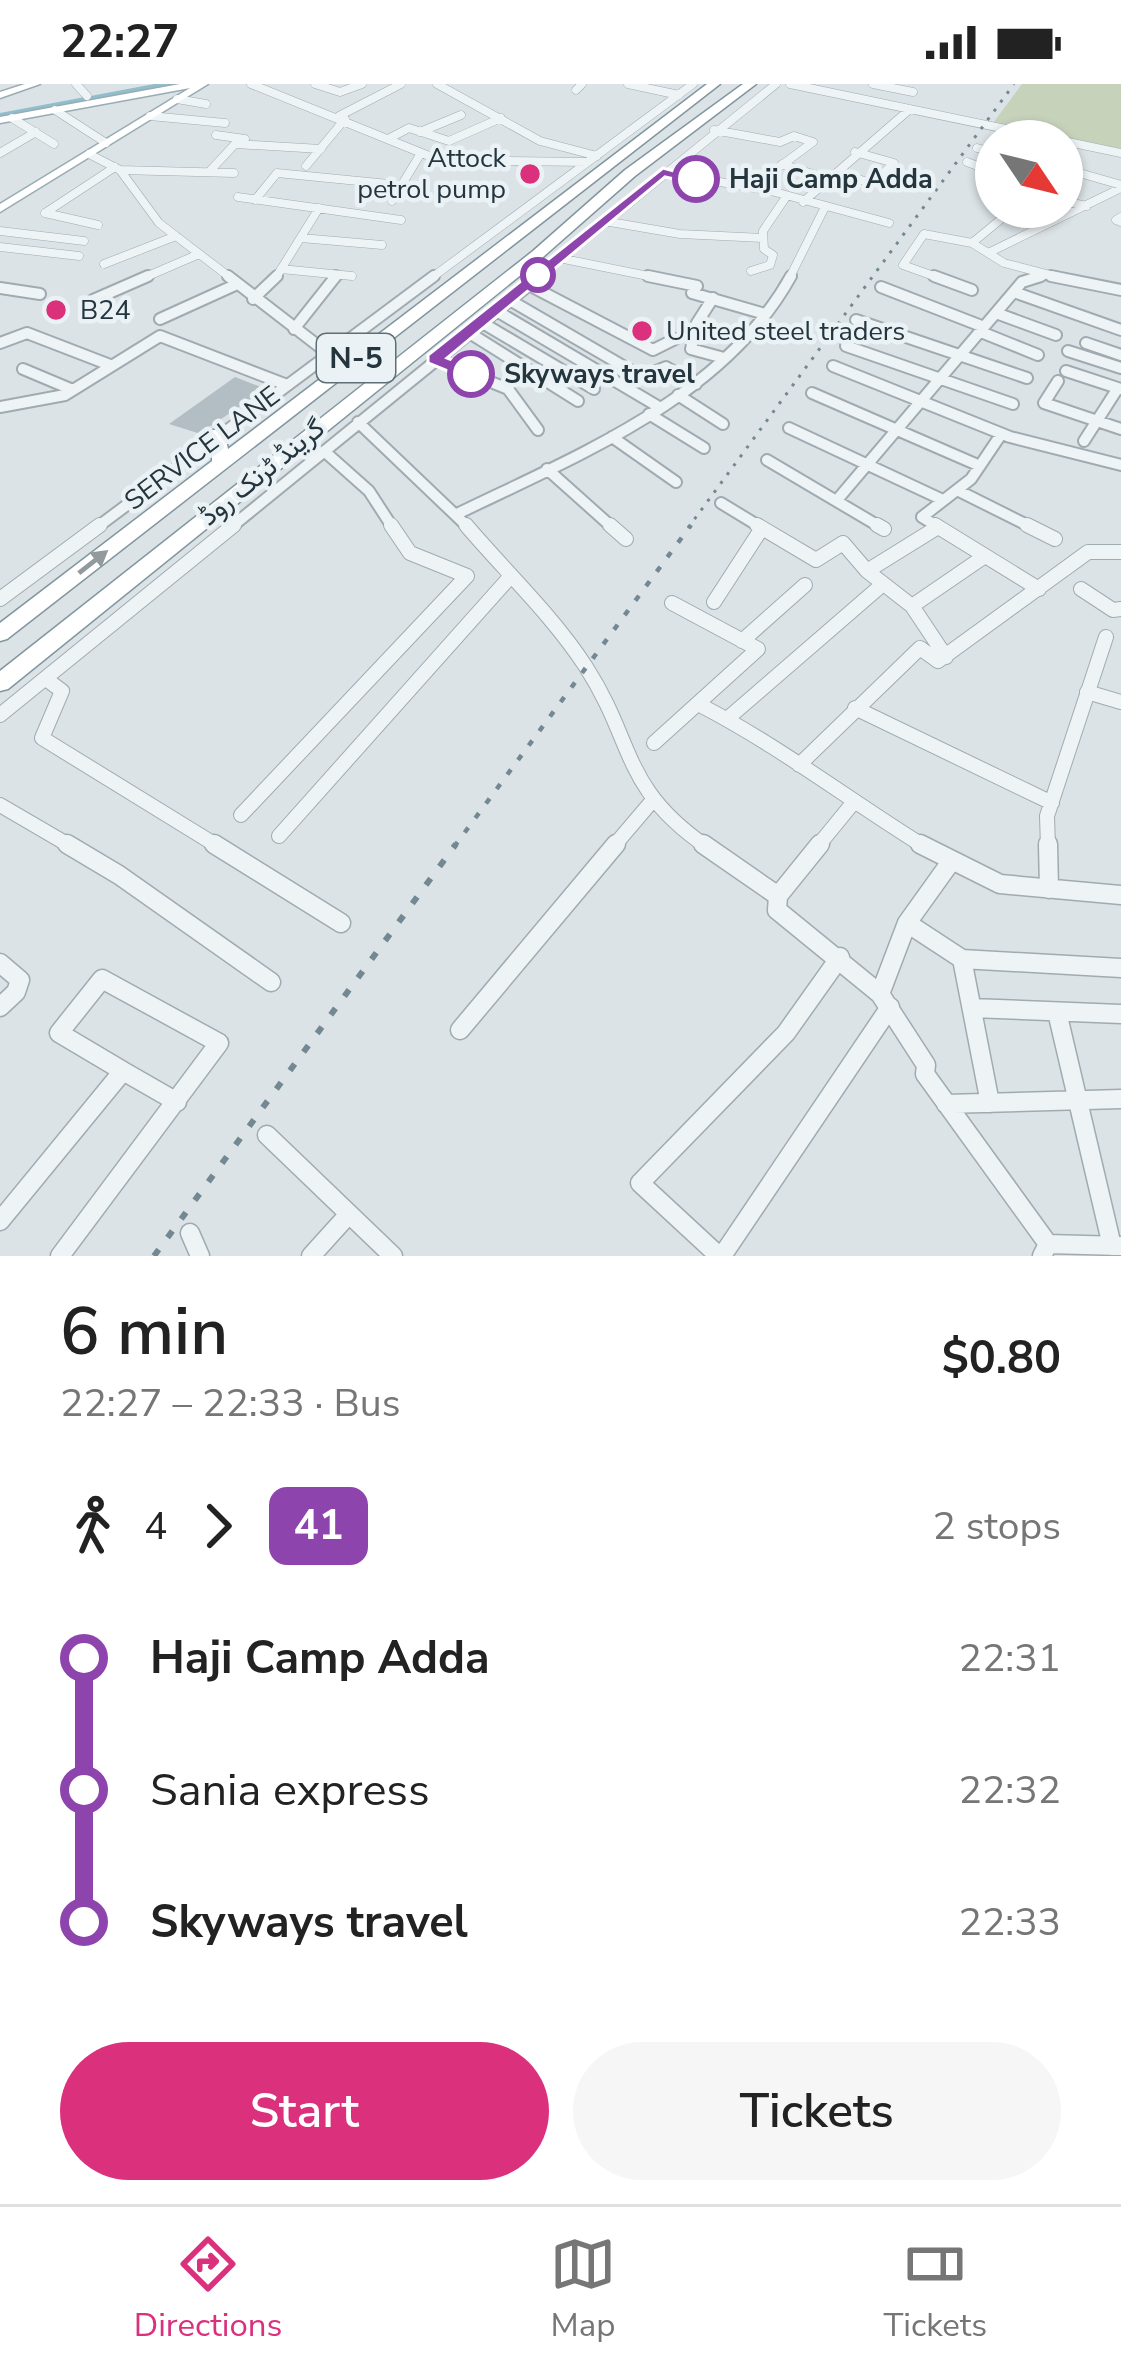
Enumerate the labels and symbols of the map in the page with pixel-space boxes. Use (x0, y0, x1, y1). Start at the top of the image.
north arrow (975, 120, 1083, 228)
place label: Attock petrol pump (357, 140, 506, 208)
marker: Haji Camp Adda (674, 157, 718, 201)
marker: Attock petrol pump (517, 161, 543, 187)
place label: Haji Camp Adda (729, 161, 933, 198)
unlabelled marker (522, 259, 554, 291)
place label: B24 (80, 292, 131, 329)
marker: B24 (43, 297, 69, 323)
place label: United steel traders (666, 313, 905, 350)
marker: United steel traders (629, 318, 655, 344)
road number: N-5 (317, 334, 395, 382)
marker: Skyways travel (449, 352, 493, 396)
place label: Skyways travel (504, 356, 695, 393)
street label: SERVICE LANE (117, 378, 288, 519)
street label: گرینڈ ٹرنک روڈ (192, 410, 333, 534)
one-way arrow (77, 551, 108, 575)

